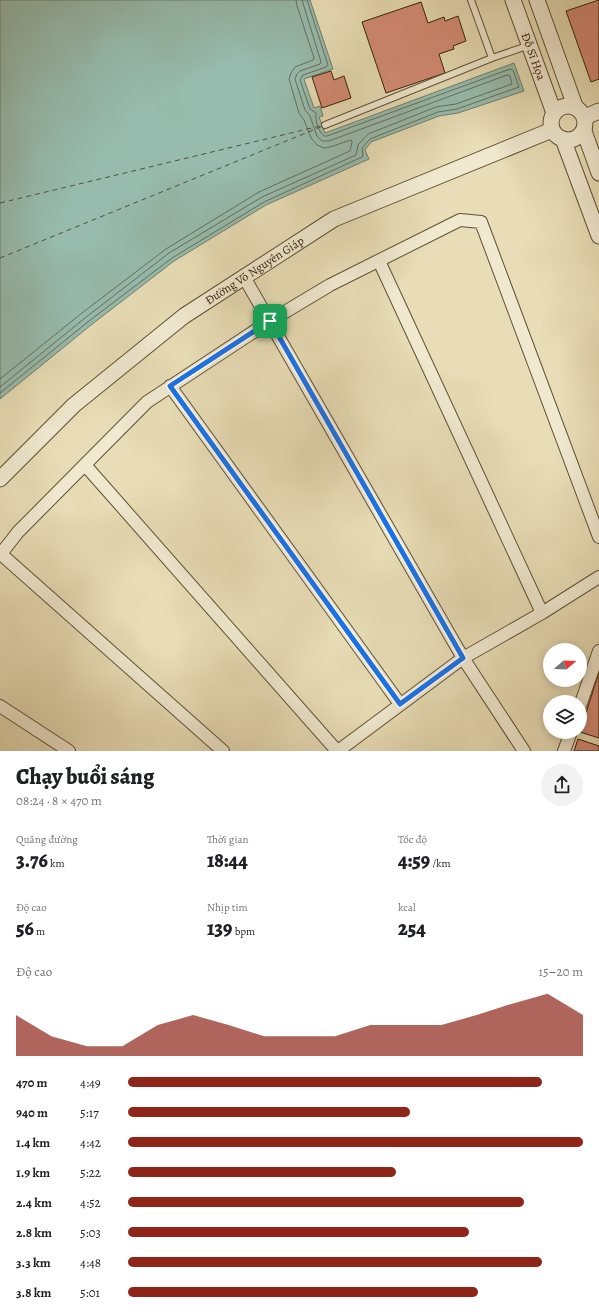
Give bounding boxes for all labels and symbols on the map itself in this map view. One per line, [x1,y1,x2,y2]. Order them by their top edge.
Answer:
street label: Đỗ Sĩ Họa [518,30,550,83]
street label: Đường Võ Nguyên Giáp [202,233,307,308]
pin [253,304,287,338]
north arrow [543,643,587,687]

